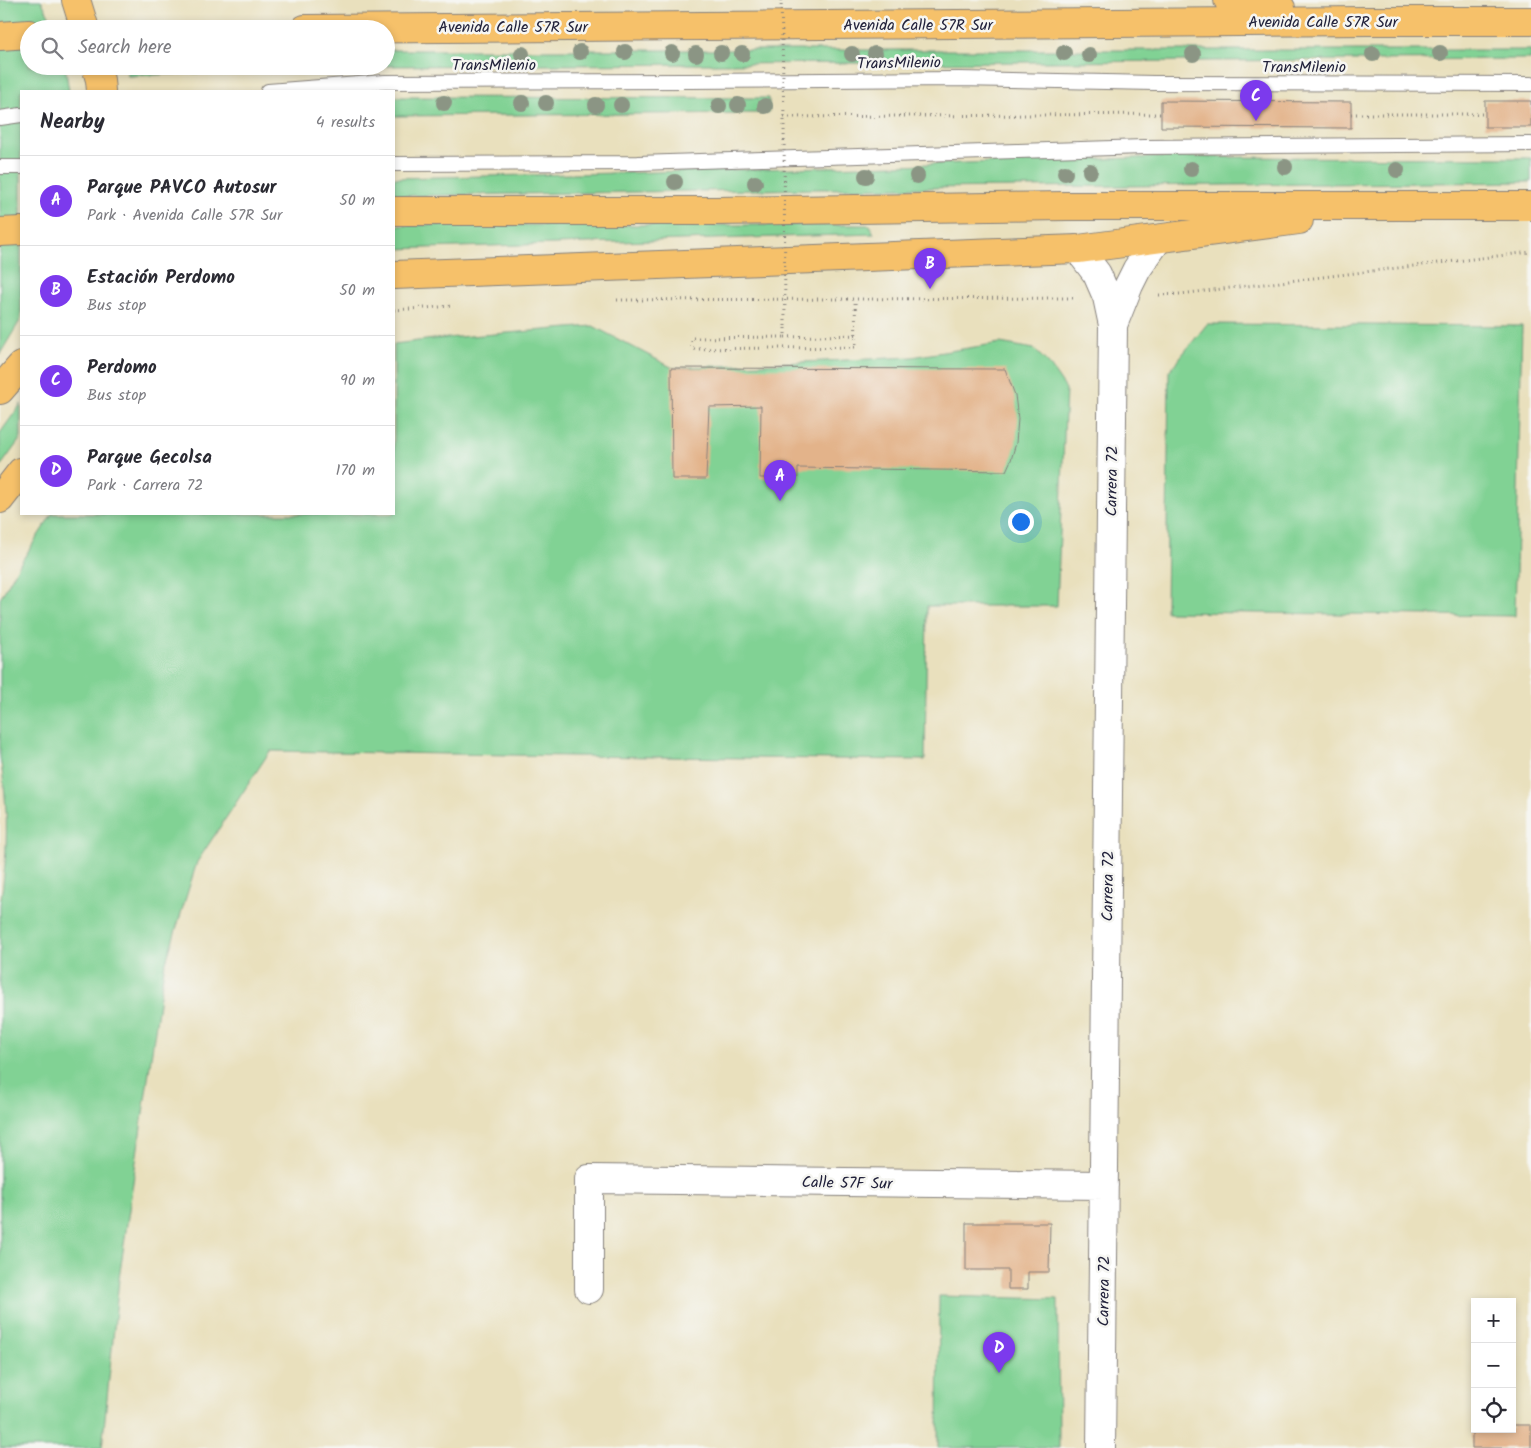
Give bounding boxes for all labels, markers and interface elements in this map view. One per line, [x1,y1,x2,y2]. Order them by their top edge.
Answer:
street label: Avenida Calle 57R Sur [1248,10,1400,35]
street label: Avenida Calle 57R Sur [843,13,995,38]
street label: Avenida Calle 57R Sur [438,15,590,40]
search box [20,20,395,75]
text: Search here [78,33,172,63]
icon: search [38,34,66,62]
street label: TransMilenio [857,50,941,77]
street label: TransMilenio [452,53,536,78]
street label: TransMilenio [1262,55,1346,80]
pin: C [1240,80,1272,121]
text: Nearby [40,106,105,139]
text: 4 results [316,110,375,135]
text: Parque PAVCO Autosur [87,173,276,203]
text: A [51,188,61,213]
text: 50 m [339,188,375,213]
text: Park · Avenida Calle 57R Sur [87,203,282,228]
pin: B [914,248,946,289]
text: Estación Perdomo [87,263,235,293]
text: B [51,278,61,303]
text: 50 m [339,278,375,303]
text: Bus stop [87,293,146,318]
text: Perdomo [87,353,157,383]
text: C [51,368,61,393]
text: 90 m [340,368,375,393]
text: Bus stop [87,383,146,408]
text: Parque Gecolsa [87,443,212,473]
street label: Carrera 72 [1099,445,1126,517]
text: D [51,458,61,483]
text: 170 m [335,458,375,483]
pin: A [764,460,796,501]
text: Park · Carrera 72 [87,473,203,498]
your location [1008,509,1034,535]
street label: Carrera 72 [1095,850,1122,922]
street label: Calle 57F Sur [801,1170,894,1197]
street label: Carrera 72 [1091,1255,1118,1327]
map controls [1471,1298,1516,1433]
button: + [1471,1298,1516,1343]
pin: D [983,1332,1015,1373]
button: − [1471,1343,1516,1388]
button: locate [1471,1388,1516,1433]

